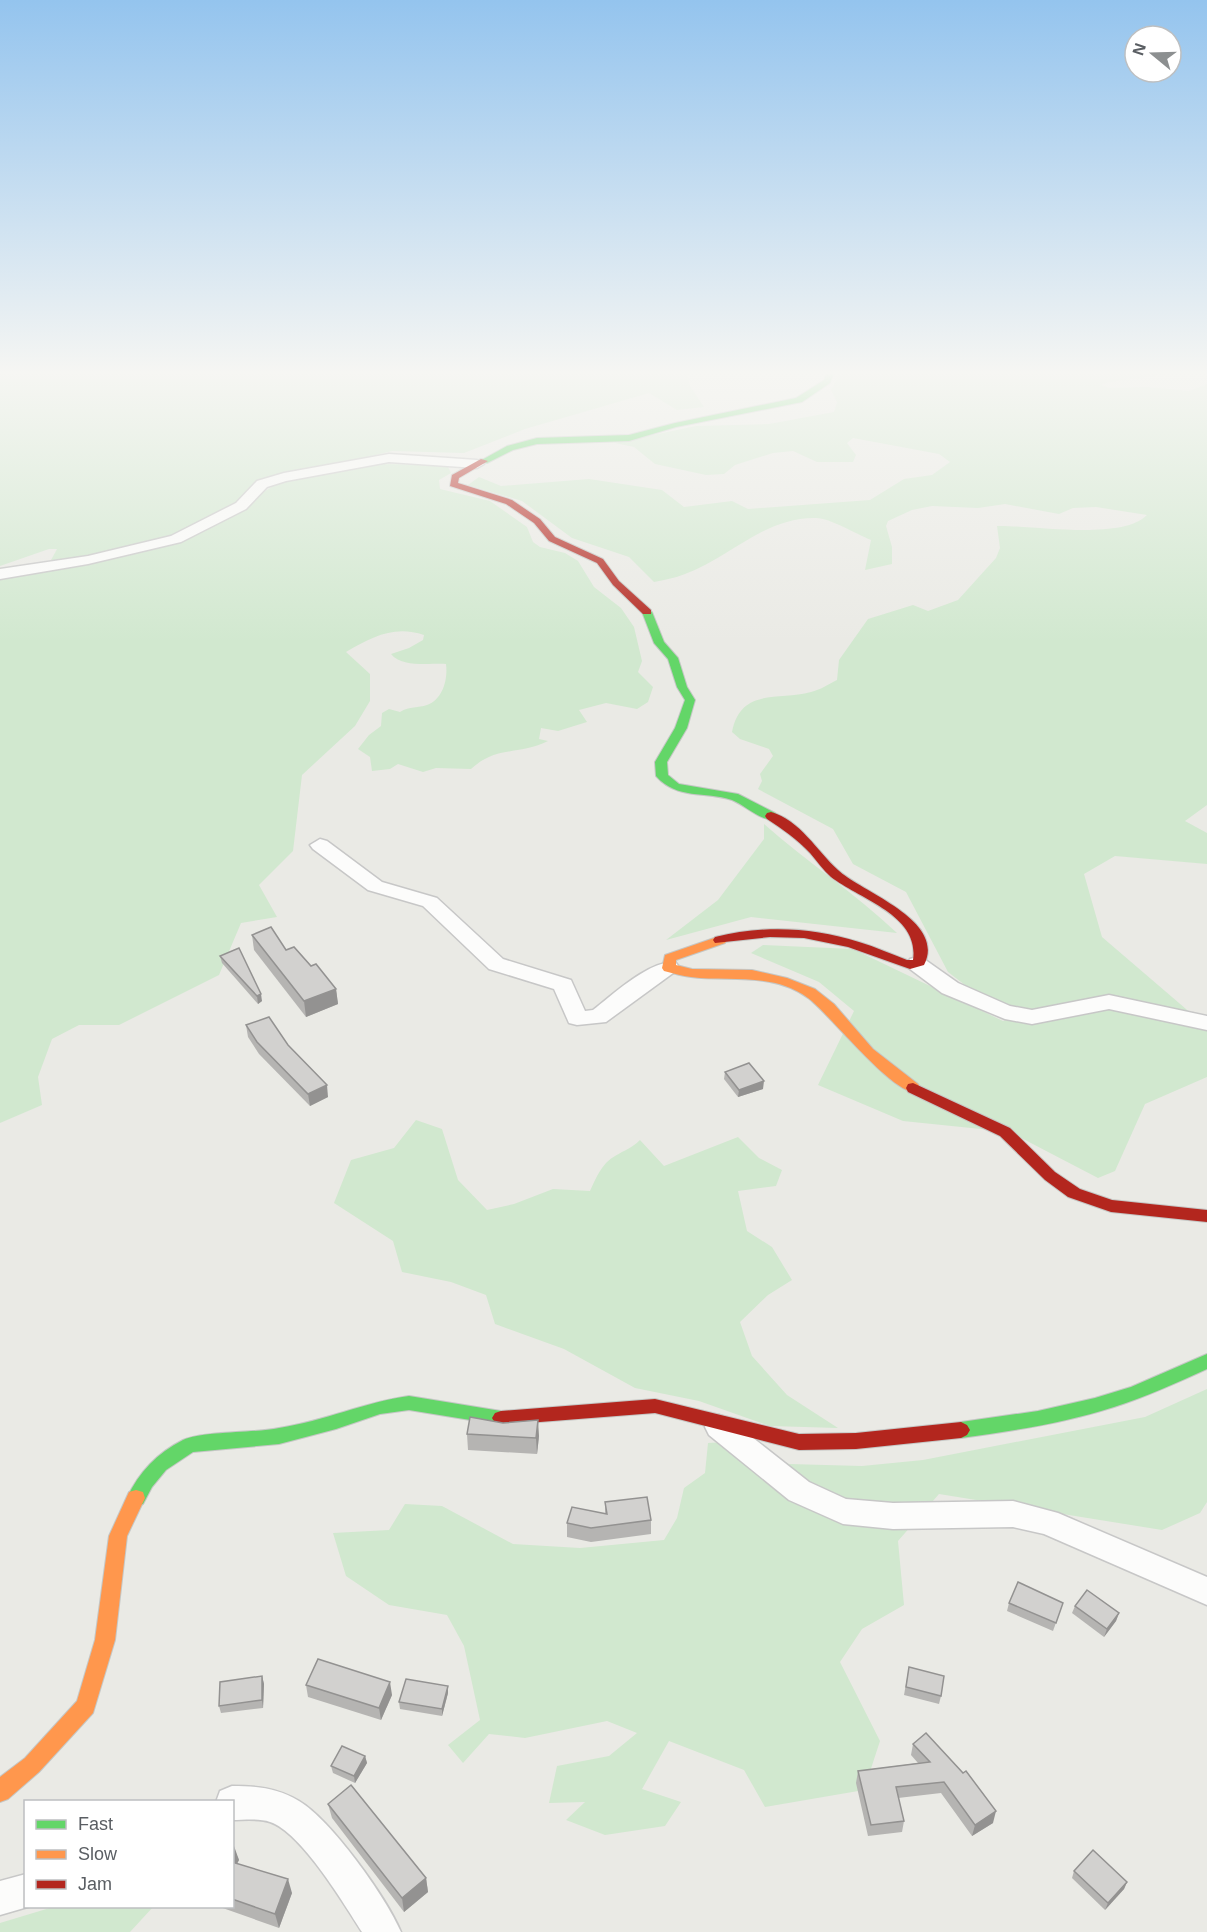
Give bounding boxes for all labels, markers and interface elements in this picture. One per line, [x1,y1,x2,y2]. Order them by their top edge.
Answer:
north arrow [1123,24,1183,84]
text: N [1129,41,1149,58]
legend [24,1800,234,1908]
text: Fast [78,1814,113,1834]
text: Slow [78,1844,118,1864]
text: Jam [78,1874,112,1894]

